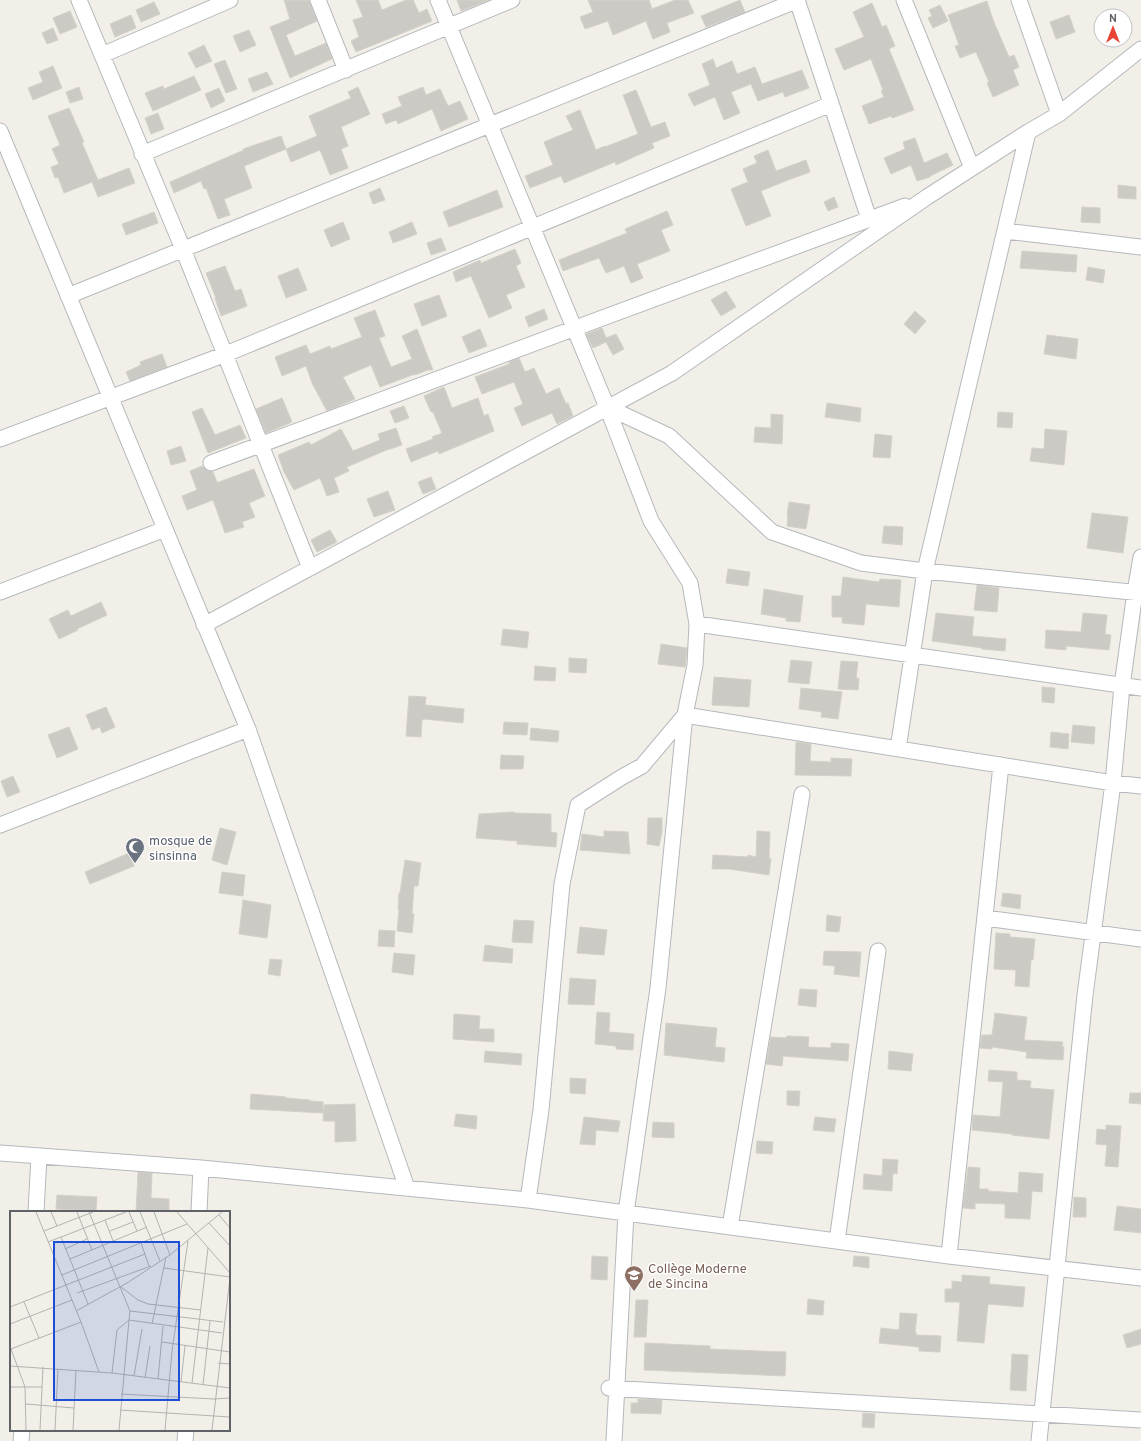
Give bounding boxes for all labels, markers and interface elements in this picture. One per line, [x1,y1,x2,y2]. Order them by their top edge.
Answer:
north arrow [1093,8,1133,48]
text: N [1109,12,1117,26]
place label: mosque de sinsinna [149,834,212,865]
mosque icon: mosque de sinsinna [124,836,146,864]
inset map [10,1211,230,1431]
place label: Collège Moderne de Sincina [648,1262,747,1293]
school or university icon: Collège Moderne de Sincina [623,1264,645,1292]

